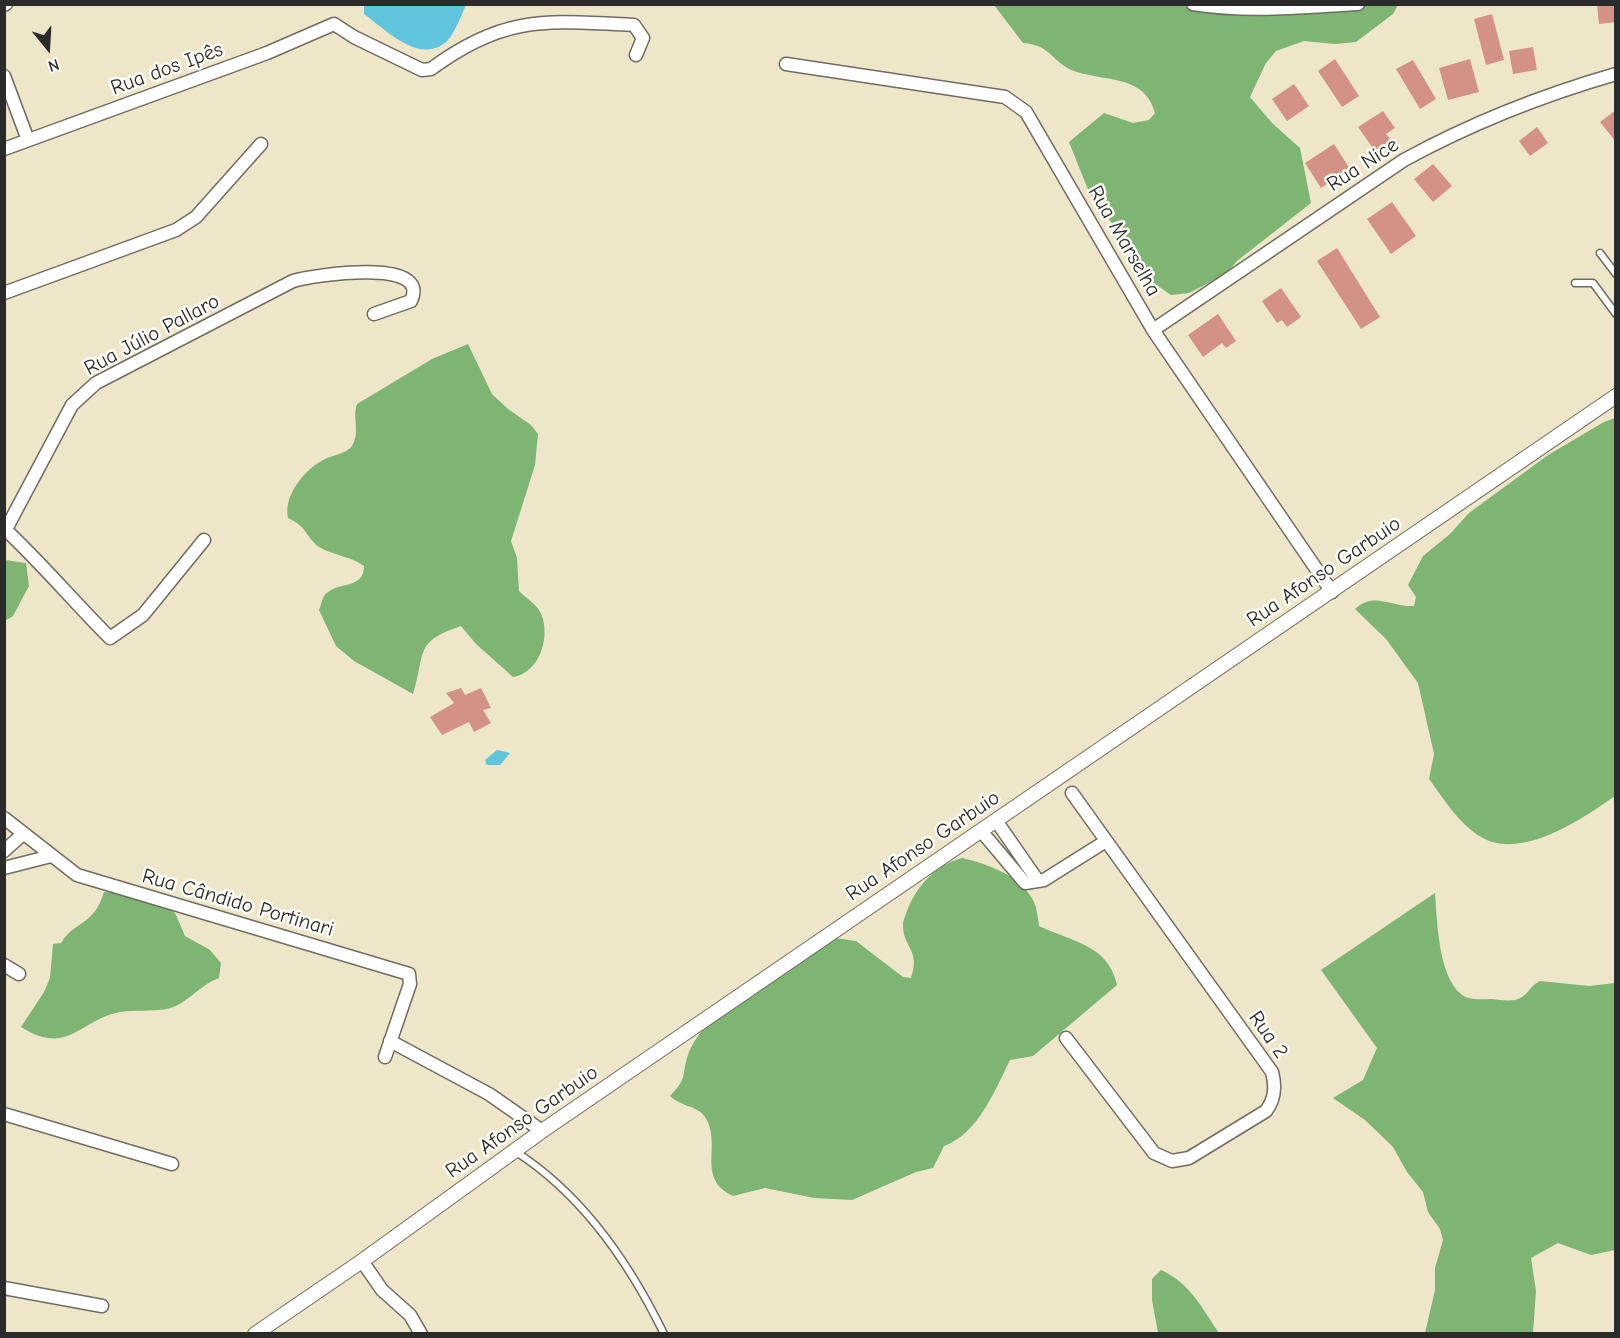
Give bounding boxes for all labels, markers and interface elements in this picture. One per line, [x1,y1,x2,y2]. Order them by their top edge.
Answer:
north arrow [18,18,78,78]
street label: Rua dos Ipês [107,37,227,101]
text: N [46,55,61,75]
street label: Rua Nice [1322,133,1404,197]
street label: Rua Marselha [1082,181,1166,301]
street label: Rua Júlio Pallaro [80,289,224,381]
street label: Rua Afonso Garbuio [1242,511,1406,633]
street label: Rua Afonso Garbuio [841,785,1005,907]
street label: Rua Cândido Portinari [139,864,337,942]
street label: Rua 2 [1243,1006,1293,1064]
street label: Rua Afonso Garbuio [441,1060,603,1184]

